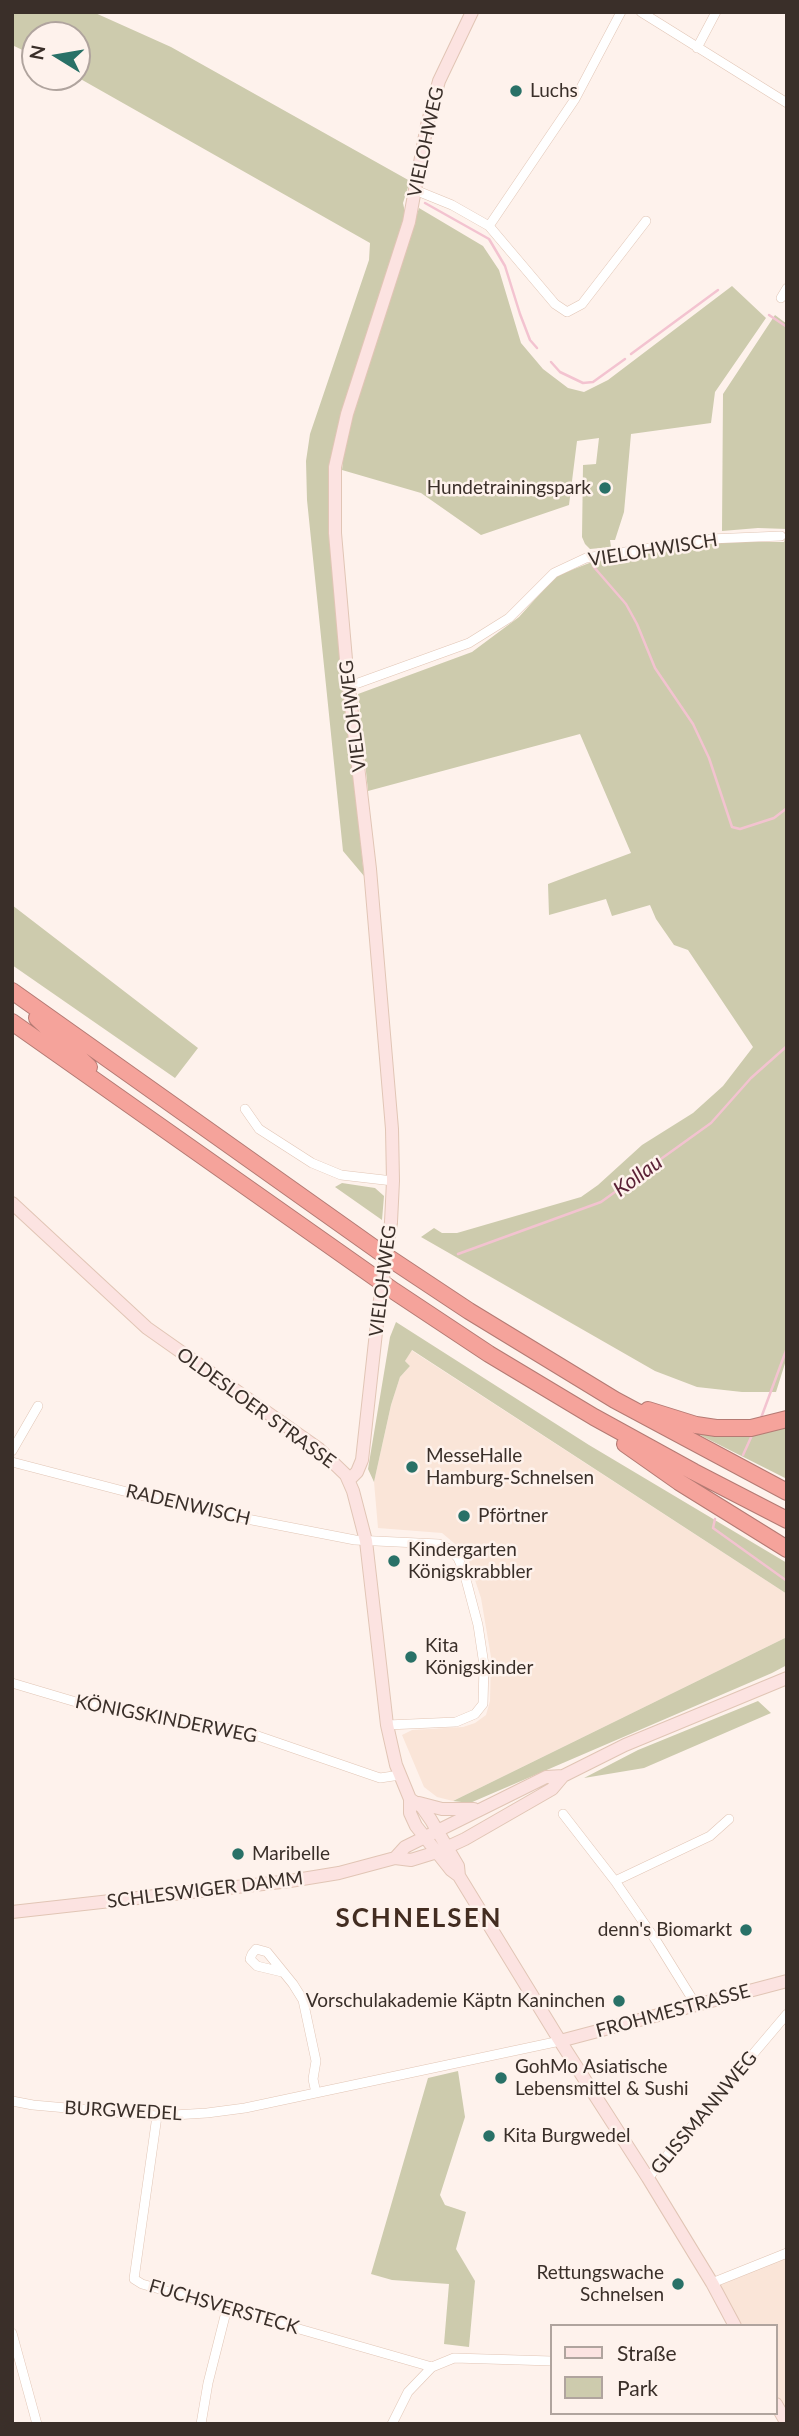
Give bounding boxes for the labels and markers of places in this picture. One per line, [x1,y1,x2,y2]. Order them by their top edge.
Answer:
place label: Luchs [530,80,578,102]
marker: Luchs [508,83,524,99]
place label: Hundetrainingspark [427,477,591,499]
marker: Hundetrainingspark [597,480,613,496]
place label: MesseHalle Hamburg-Schnelsen [426,1445,594,1489]
marker: MesseHalle Hamburg-Schnelsen [404,1459,420,1475]
place label: Pförtner [478,1505,548,1527]
marker: Pförtner [456,1508,472,1524]
place label: Kindergarten Königskrabbler [408,1539,532,1583]
marker: Kindergarten Königskrabbler [386,1553,402,1569]
place label: Kita Königskinder [425,1635,533,1679]
marker: Kita Königskinder [403,1649,419,1665]
place label: Maribelle [252,1843,330,1865]
marker: Maribelle [230,1846,246,1862]
place label: denn's Biomarkt [598,1919,732,1941]
marker: denn's Biomarkt [738,1922,754,1938]
place label: Vorschulakademie Käptn Kaninchen [306,1990,605,2012]
marker: Vorschulakademie Käptn Kaninchen [611,1993,627,2009]
place label: GohMo Asiatische Lebensmittel & Sushi [515,2056,689,2100]
marker: GohMo Asiatische Lebensmittel & Sushi [493,2070,509,2086]
place label: Kita Burgwedel [503,2125,630,2147]
marker: Kita Burgwedel [481,2128,497,2144]
place label: Rettungswache Schnelsen [537,2262,664,2306]
marker: Rettungswache Schnelsen [670,2276,686,2292]

